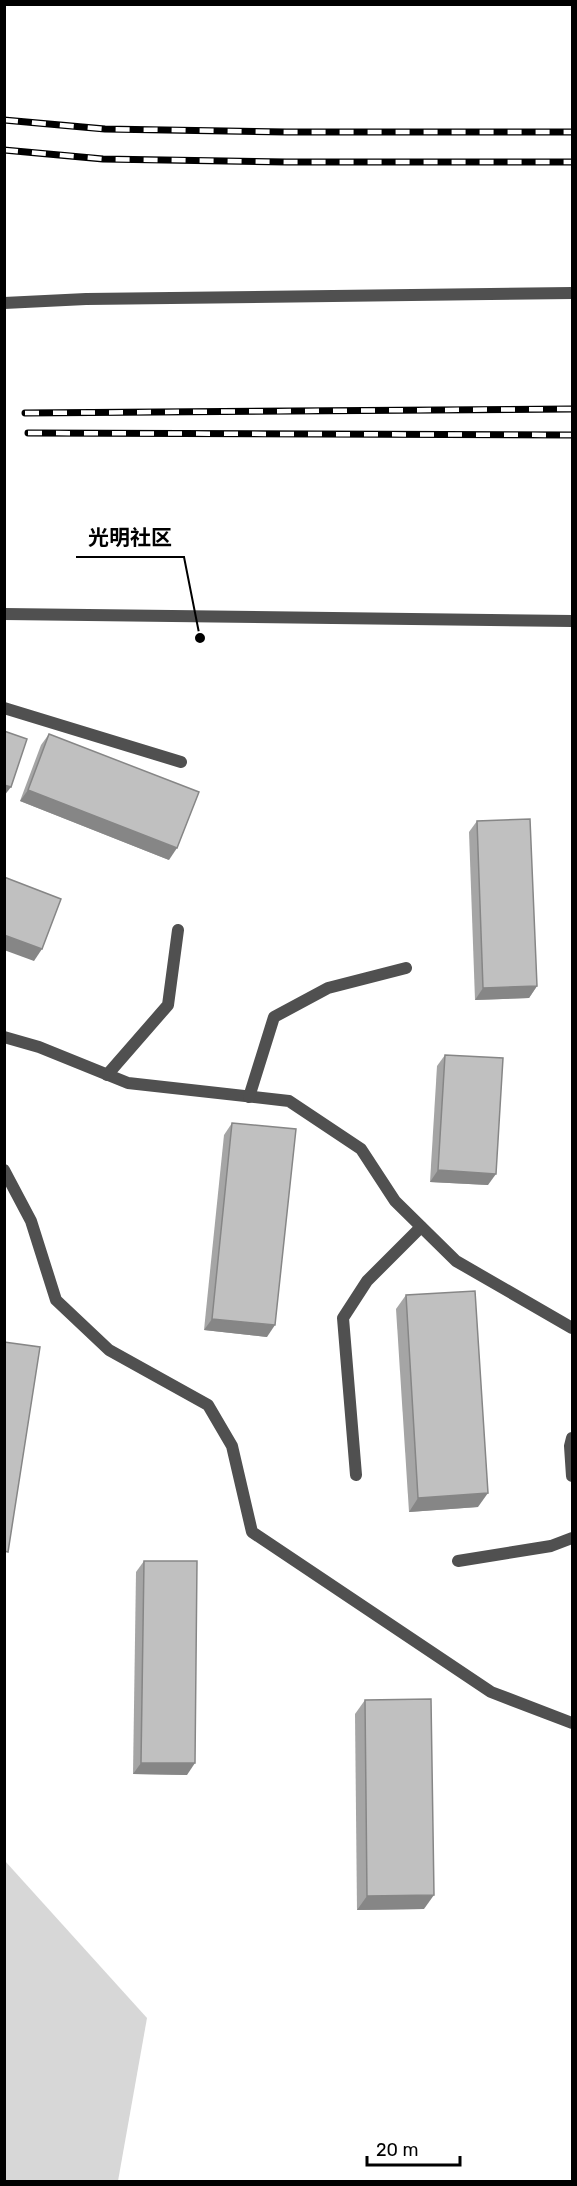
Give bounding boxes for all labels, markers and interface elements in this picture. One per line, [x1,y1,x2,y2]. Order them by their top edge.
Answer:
callout: 光明社区 [76,518,184,557]
text: 光明社区 [88,525,172,550]
scale bar [367,2129,460,2167]
text: 20 m [376,2139,418,2161]

